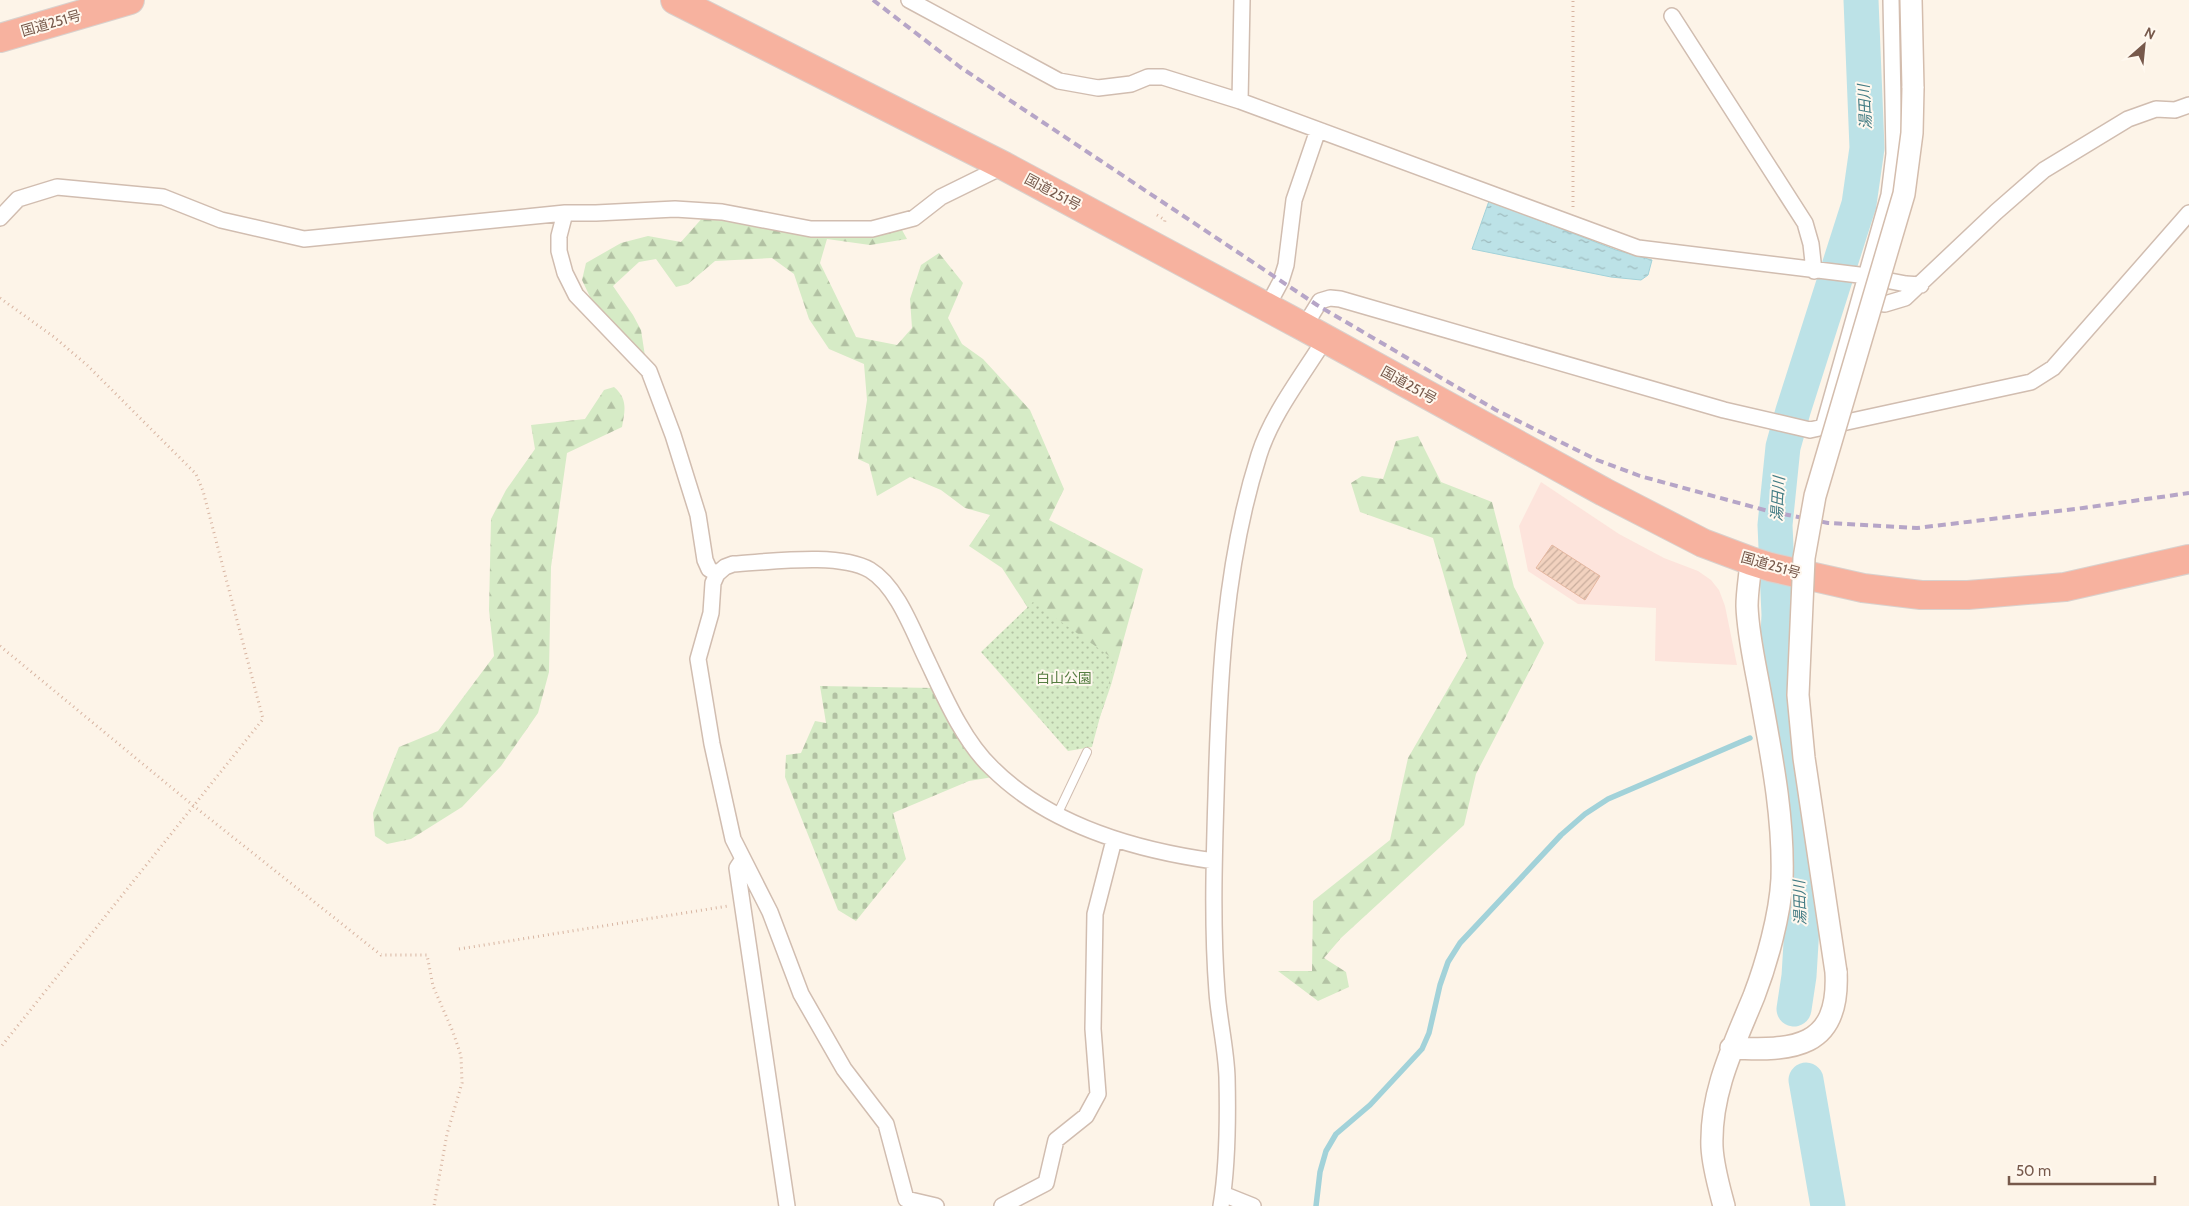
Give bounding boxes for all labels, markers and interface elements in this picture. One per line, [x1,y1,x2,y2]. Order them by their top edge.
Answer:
street label: 国道251号 [19,6,83,40]
north arrow [2119,20,2169,70]
text: N [2141,23,2158,44]
water label: 湯田川 [1855,82,1875,130]
street label: 国道251号 [1022,170,1084,214]
street label: 国道251号 [1378,362,1440,408]
water label: 湯田川 [1768,474,1788,522]
street label: 国道251号 [1739,548,1803,582]
park label: 白山公園 [1036,669,1092,687]
water label: 湯田川 [1790,878,1810,926]
scale bar [2009,1154,2155,1186]
text: 50 m [2016,1162,2051,1180]

